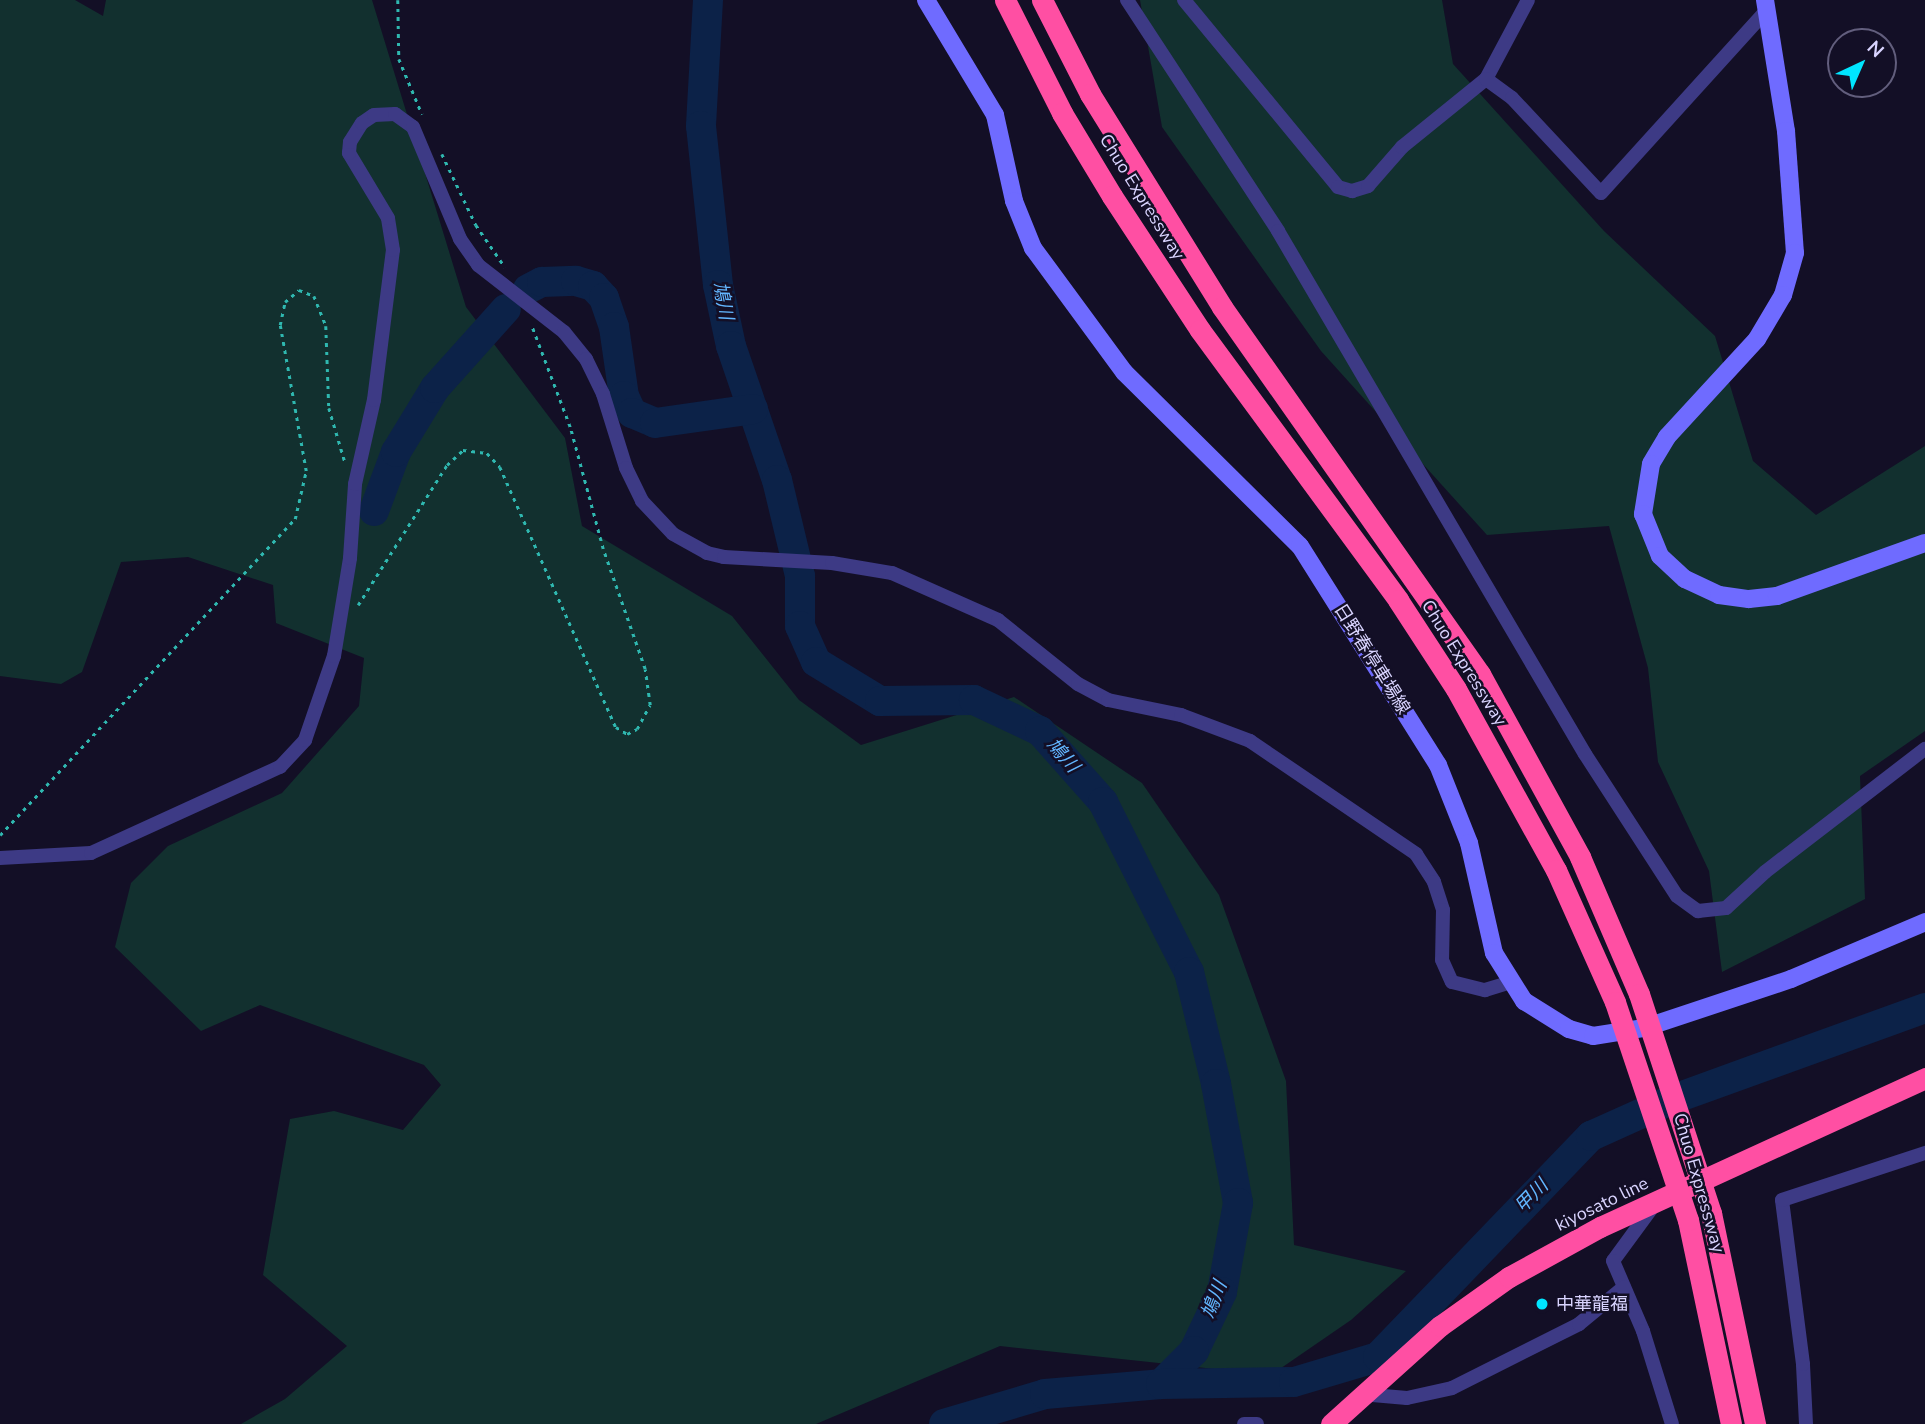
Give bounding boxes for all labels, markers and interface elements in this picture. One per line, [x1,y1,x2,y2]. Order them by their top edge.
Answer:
north arrow [1827,28,1897,98]
text: N [1861,35,1889,64]
street label: Chuo Expressway [1095,130,1189,264]
water label: 鳩川 [707,280,737,322]
street label: Chuo Expressway [1417,596,1511,730]
street label: 日野春停車場線 [1329,600,1415,718]
water label: 鳩川 [1041,734,1083,778]
street label: Chuo Expressway [1669,1111,1729,1255]
street label: kiyosato line [1552,1172,1652,1236]
water label: 甲川 [1511,1175,1553,1219]
water label: 鳩川 [1198,1278,1232,1322]
place label: 中華龍福 [1556,1293,1628,1315]
marker: 中華龍福 [1534,1296,1550,1312]

